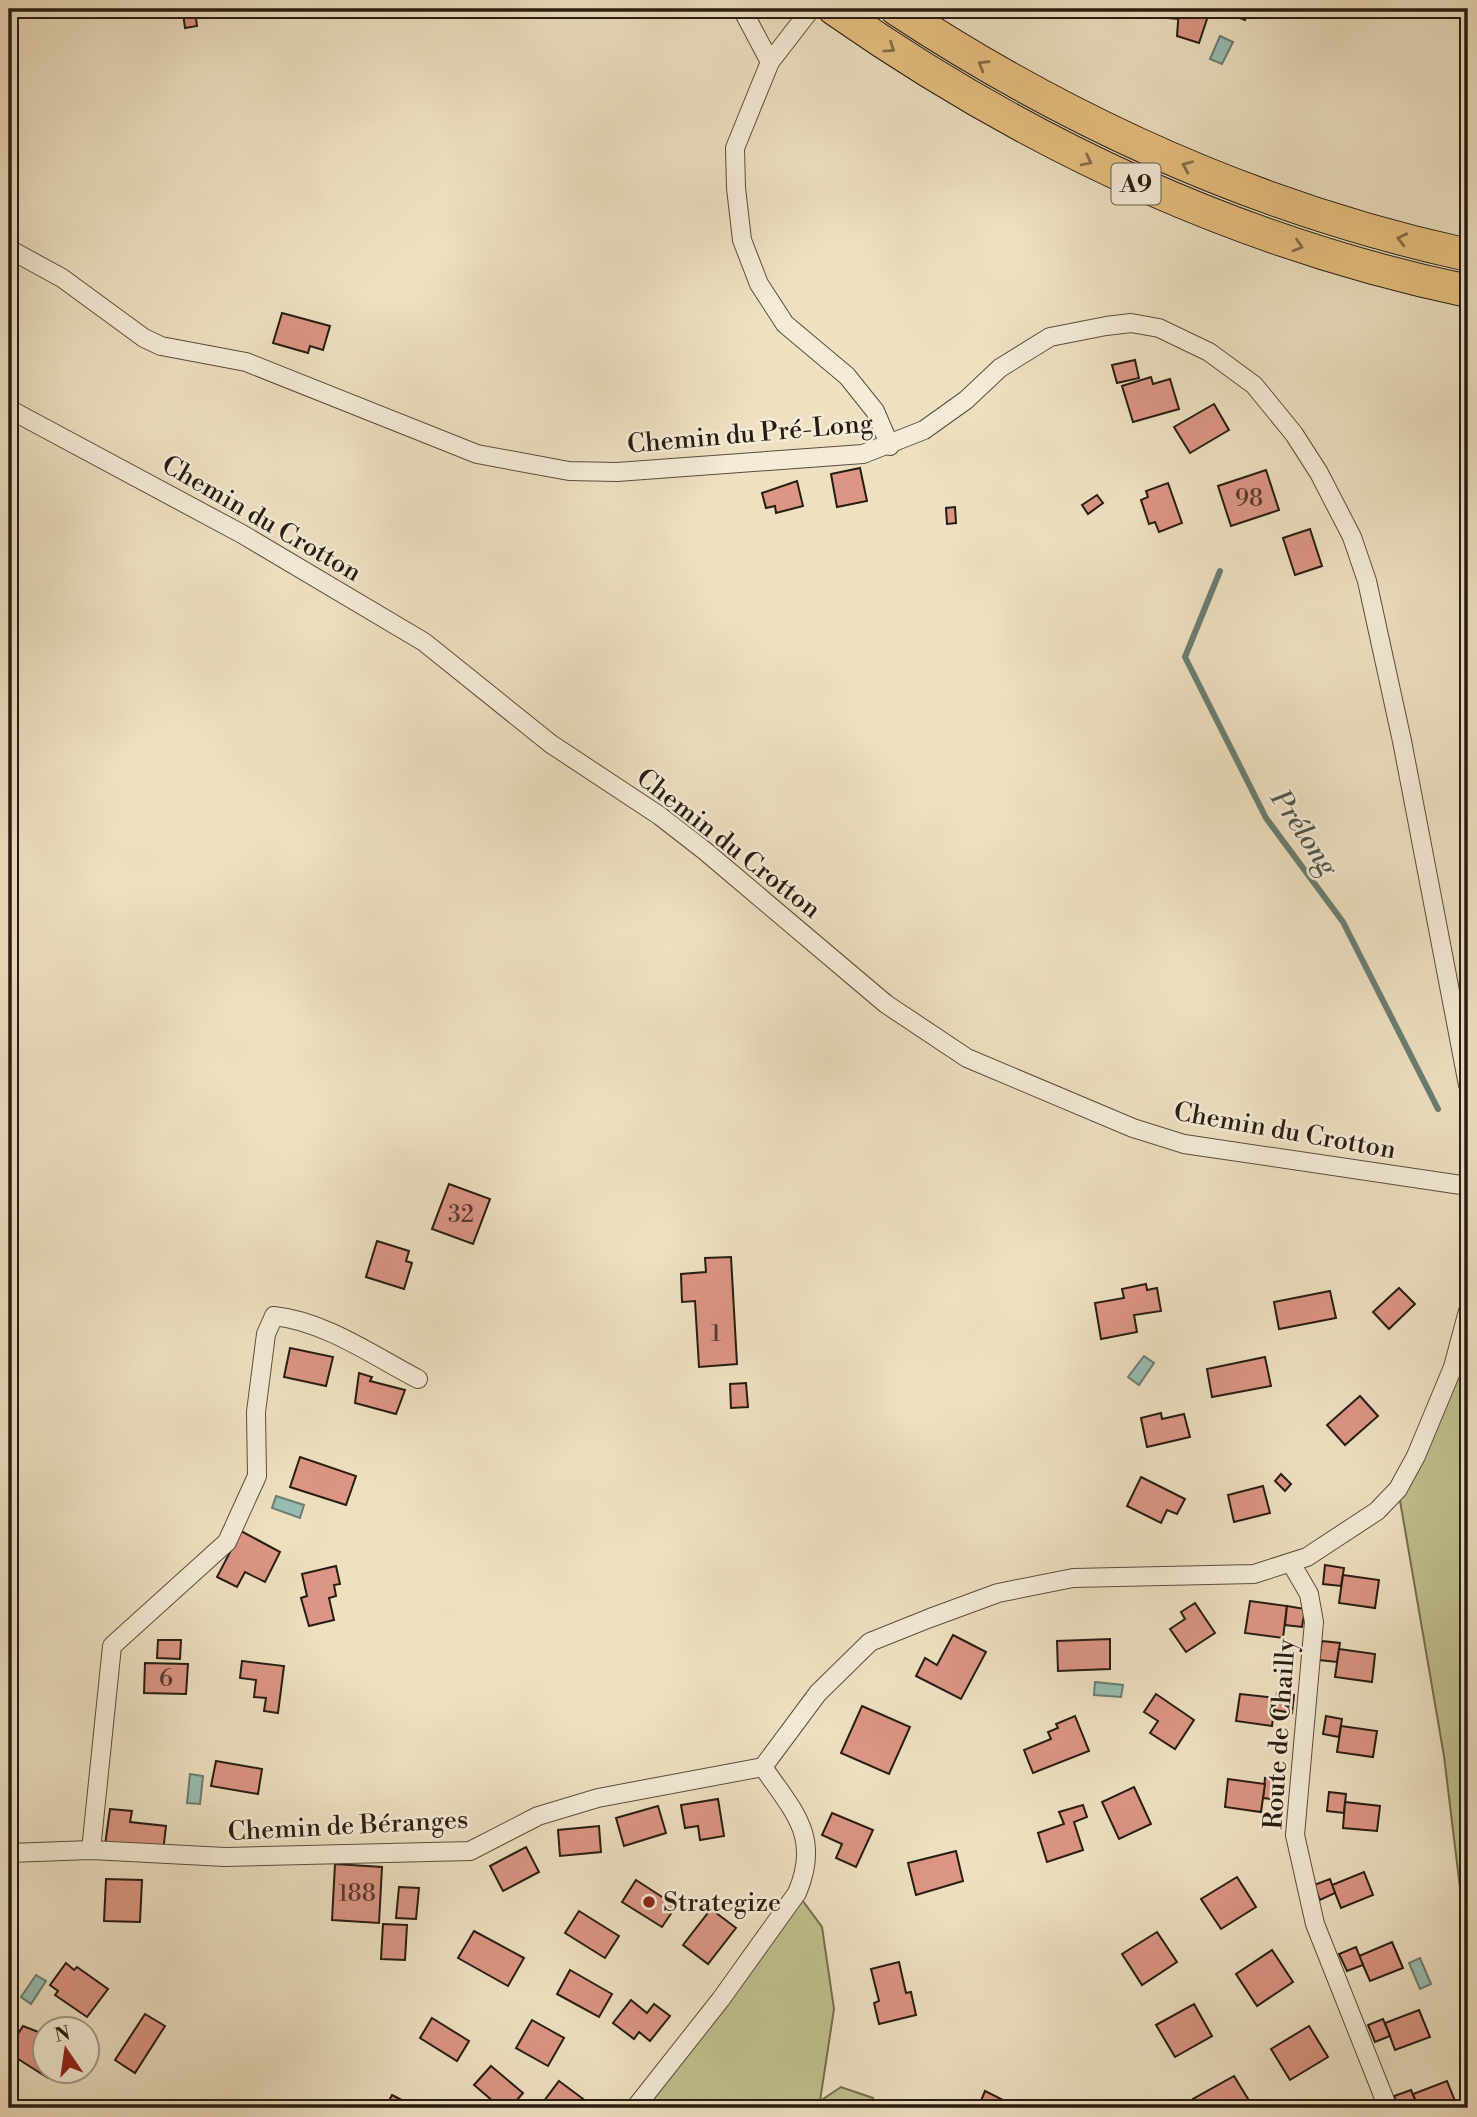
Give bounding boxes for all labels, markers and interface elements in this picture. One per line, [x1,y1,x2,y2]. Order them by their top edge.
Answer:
one-way arrow [883,39,896,52]
one-way arrow [978,60,991,73]
one-way arrow [1080,153,1092,167]
one-way arrow [1181,161,1193,175]
road number: A9 [1112,164,1160,204]
one-way arrow [1396,233,1408,247]
one-way arrow [1291,238,1304,252]
street label: Chemin du Pré-Long [626,407,875,461]
street label: Chemin du Crotton [156,449,367,589]
house number: 98 [1235,485,1263,513]
street label: Chemin du Crotton [630,762,827,926]
water label: Prélong [1262,782,1346,884]
street label: Chemin du Crotton [1171,1096,1398,1166]
house number: 32 [448,1201,474,1229]
house number: 1 [711,1320,721,1348]
street label: Route de Chailly [1257,1637,1303,1831]
house number: 6 [159,1665,173,1693]
street label: Chemin de Béranges [227,1804,469,1848]
house number: 188 [338,1880,376,1908]
place label: Strategize [663,1887,781,1919]
marker: Strategize [641,1894,657,1910]
north arrow [32,2016,102,2086]
text: N [52,2021,72,2048]

